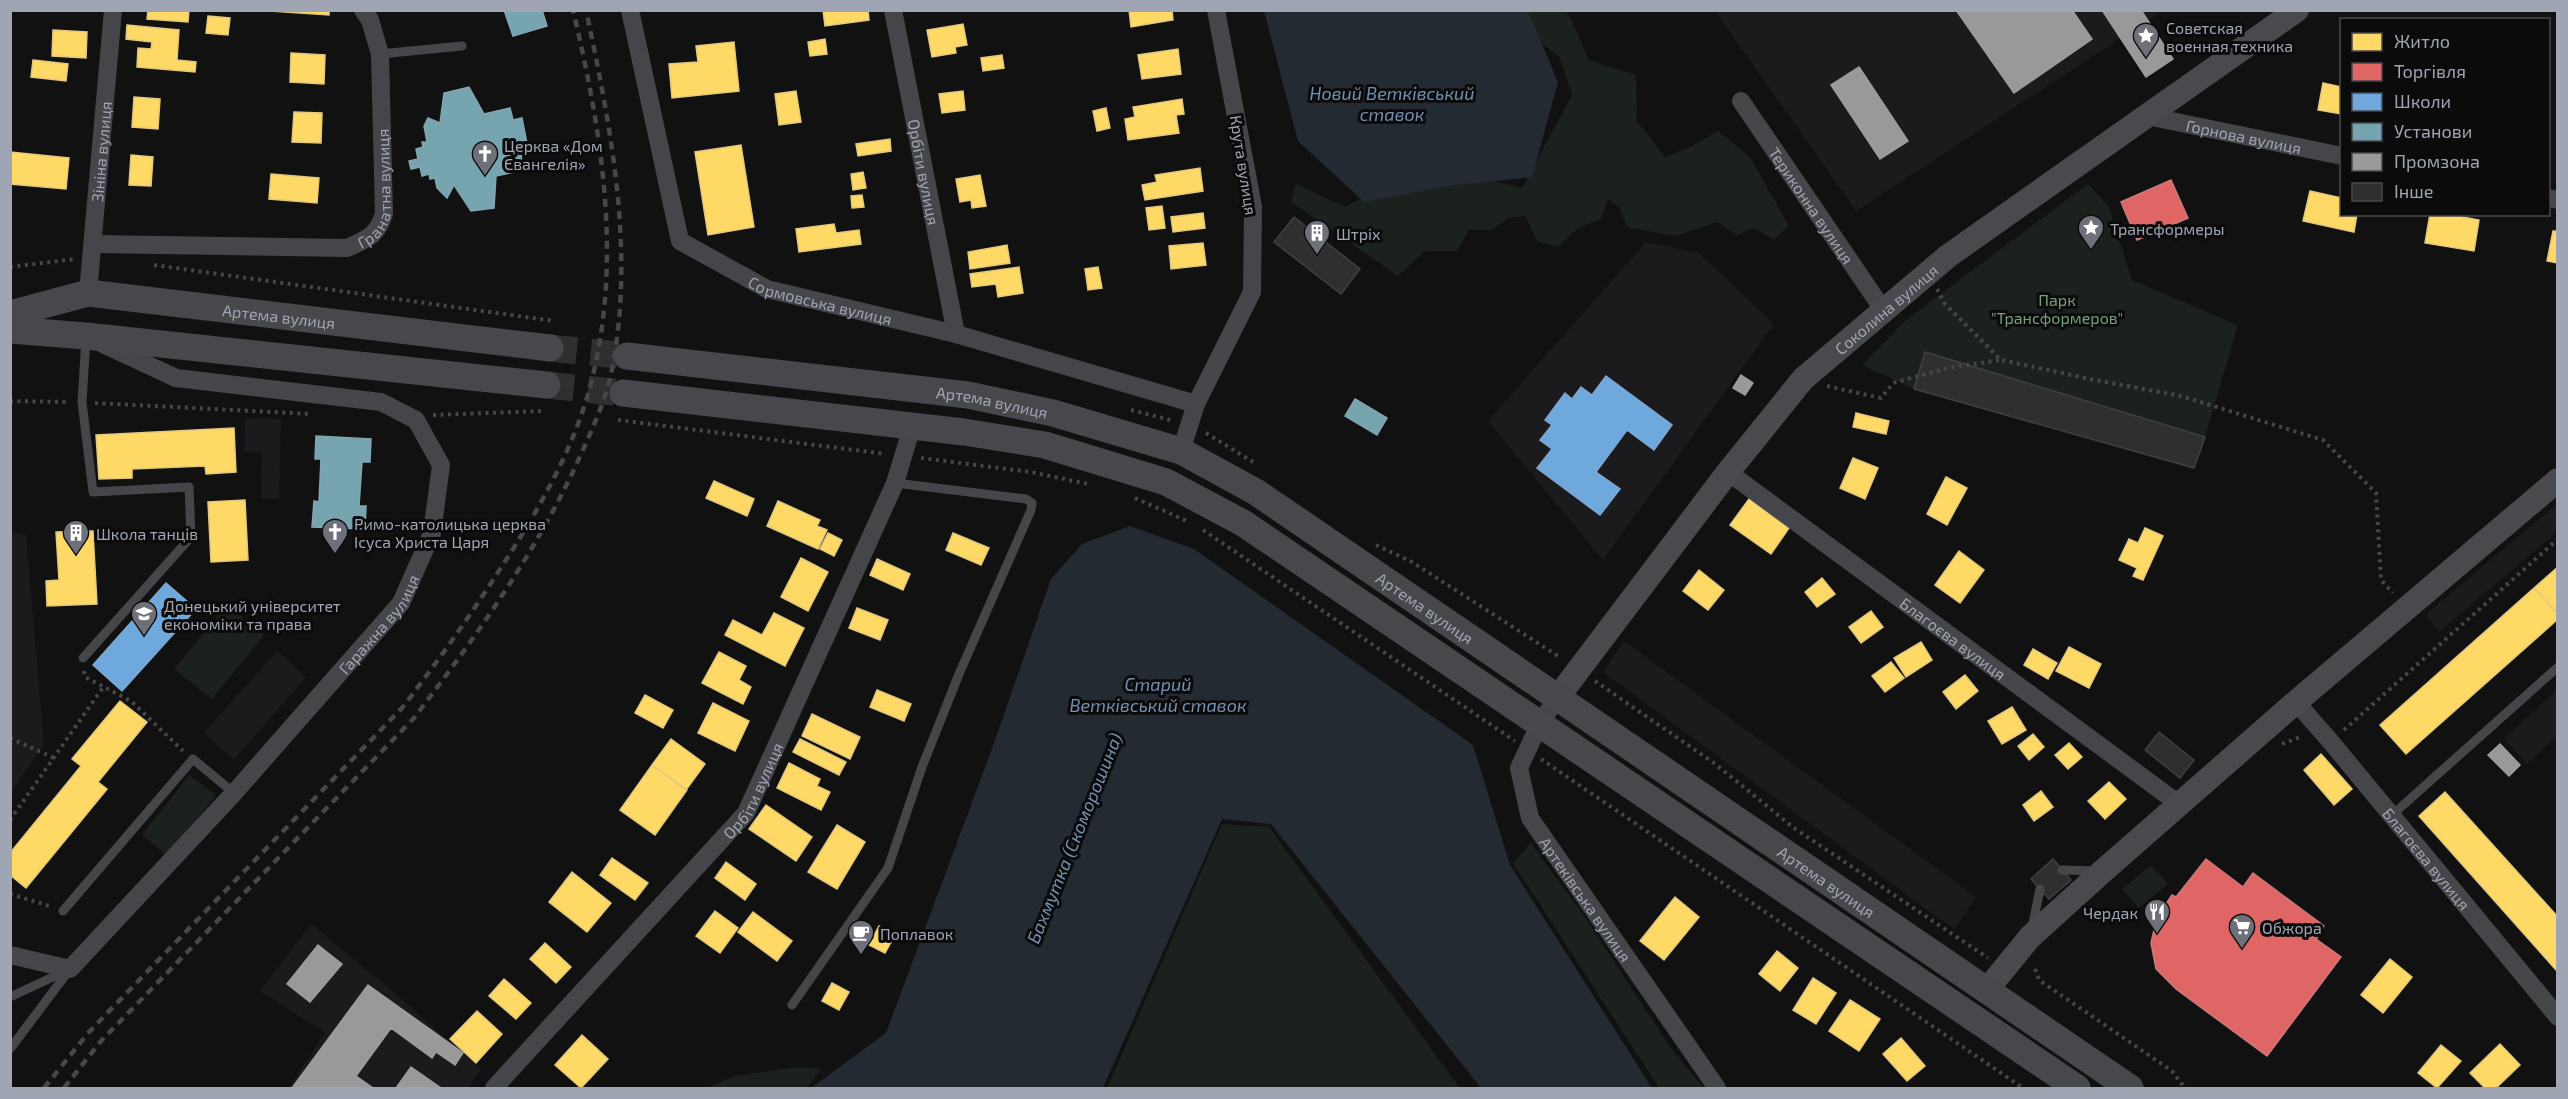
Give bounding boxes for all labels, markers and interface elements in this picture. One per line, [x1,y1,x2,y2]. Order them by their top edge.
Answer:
place label: Советская военная техника [2166,18,2293,55]
legend [2340,18,2550,216]
place icon: Советская военная техника [2131,21,2161,59]
text: Житло [2394,30,2450,52]
text: Торгівля [2394,60,2466,82]
water label: Новий Ветківський ставок [1309,82,1475,125]
text: Школи [2394,90,2451,112]
street label: Зініна вулиця [87,100,114,203]
street label: Крута вулиця [1226,114,1261,216]
street label: Горнова вулиця [2185,115,2303,157]
street label: Орбіти вулиця [905,117,944,227]
text: Установи [2394,120,2472,142]
street label: Гранатна вулиця [354,128,394,252]
place label: Церква «Дом Євангелія» [504,136,603,173]
church icon: Церква «Дом Євангелія» [470,139,500,177]
street label: Териконна вулиця [1766,143,1858,267]
text: Промзона [2394,150,2480,172]
text: Інше [2394,180,2433,202]
place icon: Трансформеры [2076,213,2106,251]
building icon: Штріх [1302,218,1332,256]
place label: Трансформеры [2110,219,2225,238]
place label: Штріх [1336,224,1381,243]
street label: Соколина вулиця [1830,260,1941,358]
street label: Сормовська вулиця [745,271,894,328]
park label: Парк "Трансформеров" [1991,290,2123,327]
street label: Артема вулиця [221,300,336,332]
street label: Артема вулиця [935,382,1050,421]
place label: Римо-католицька церква Ісуса Христа Царя [354,514,546,552]
church icon: Римо-католицька церква Ісуса Христа Царя [320,517,350,555]
building icon: Школа танців [61,518,91,556]
place label: Школа танців [96,524,198,543]
street label: Артема вулиця [1373,568,1477,647]
street label: Гаражна вулиця [334,571,422,677]
street label: Благоєва вулиця [1897,593,2010,683]
place label: Донецький університет економіки та права [164,596,341,633]
school or university icon: Донецький університет економіки та права [129,599,159,637]
water label: Старий Ветківський ставок [1070,673,1247,716]
water label: Бахмутка (Скоморошина) [1022,729,1127,946]
street label: Орбіти вулиця [718,739,786,842]
street label: Благоєва вулиця [2379,803,2475,913]
street label: Артеківська вулиця [1536,833,1636,965]
street label: Артема вулиця [1775,841,1879,921]
restaurant icon: Чердак [2142,897,2172,935]
place label: Чердак [2083,903,2138,922]
supermarket icon: Обжора [2227,912,2257,950]
cafe icon: Поплавок [846,918,876,956]
place label: Обжора [2262,918,2322,937]
place label: Поплавок [880,924,954,943]

